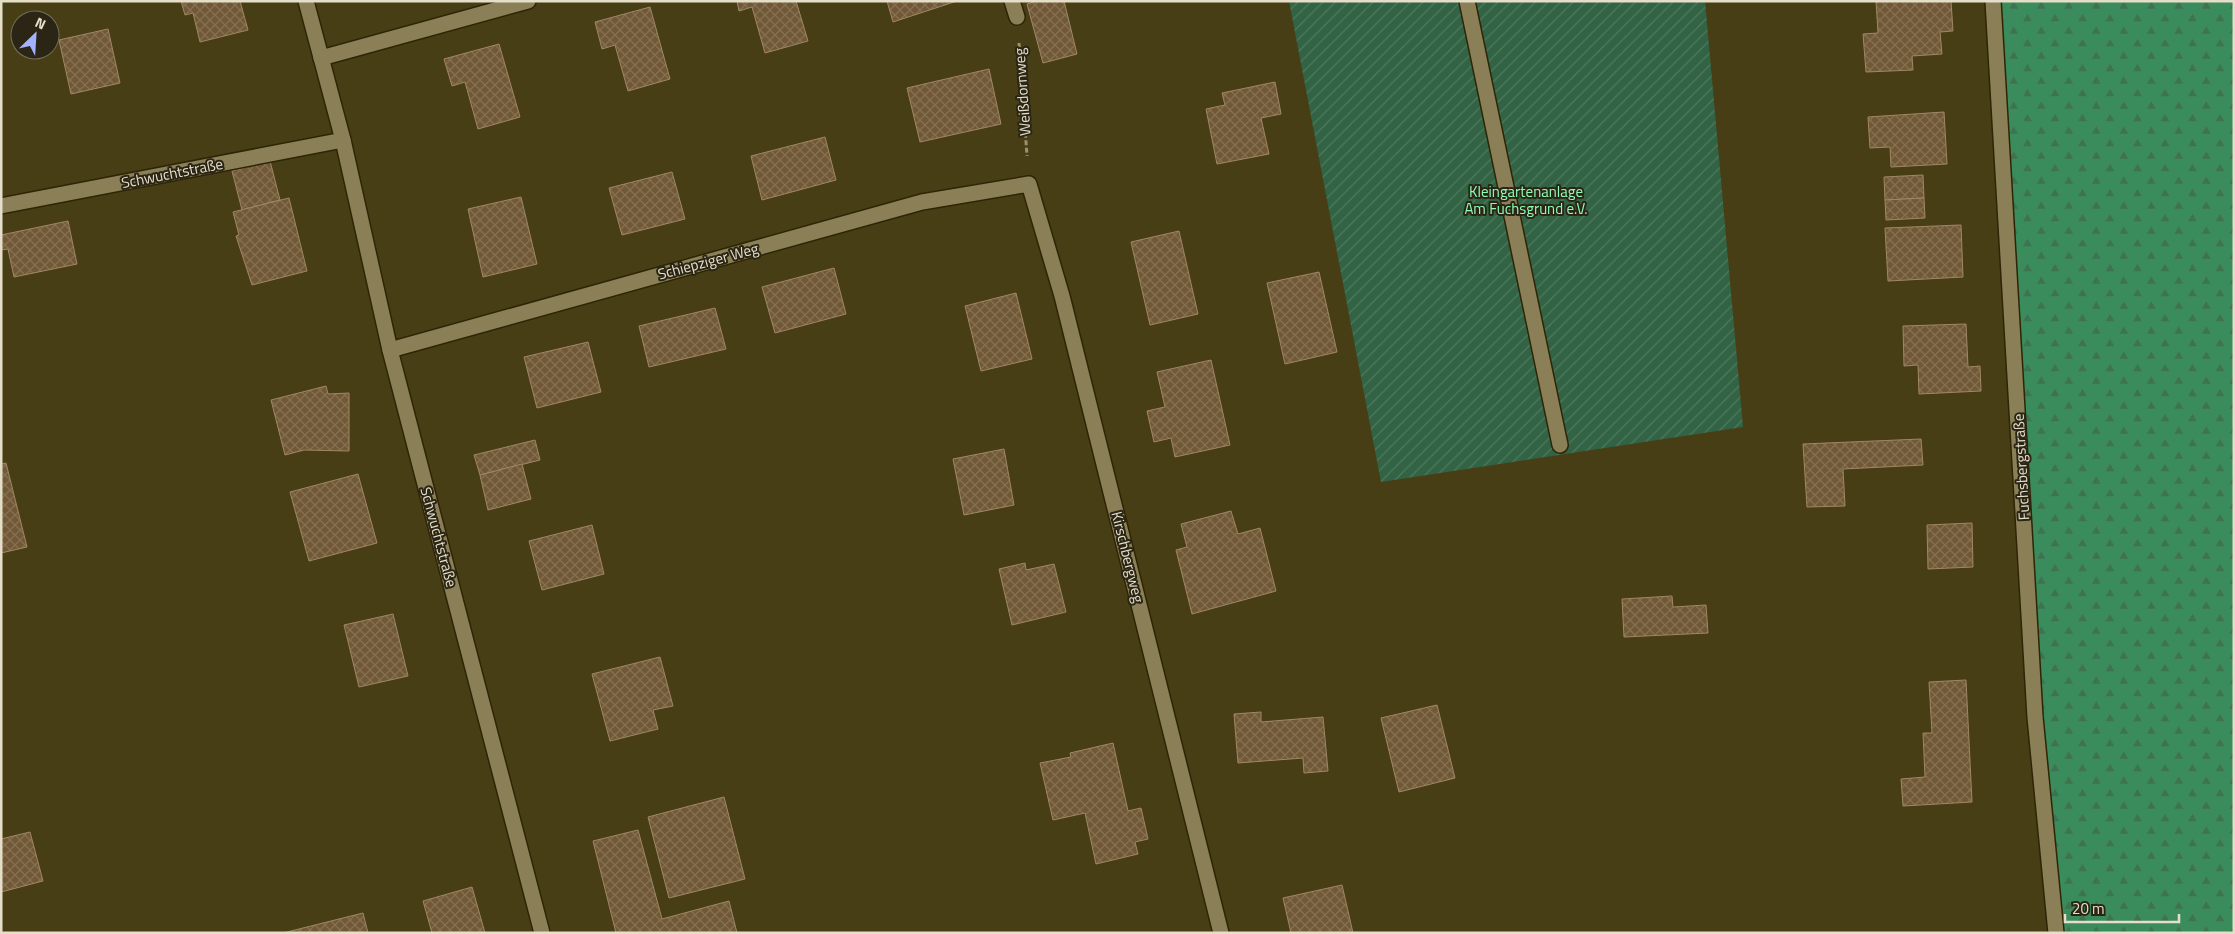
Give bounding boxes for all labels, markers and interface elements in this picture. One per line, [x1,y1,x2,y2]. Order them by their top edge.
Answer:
north arrow [10,10,60,60]
text: N [32,11,50,34]
street label: Weißdornweg [1007,47,1037,137]
street label: Schwuchtstraße [119,152,225,194]
park label: Kleingartenanlage Am Fuchsgrund e.V. [1464,180,1588,220]
street label: Schiepziger Weg [655,236,761,286]
street label: Fuchsbergstraße [2007,413,2035,521]
street label: Schwuchtstraße [415,484,463,590]
street label: Kirschbergweg [1106,509,1151,605]
scale bar [2065,892,2179,924]
text: 20 m [2072,897,2105,920]

